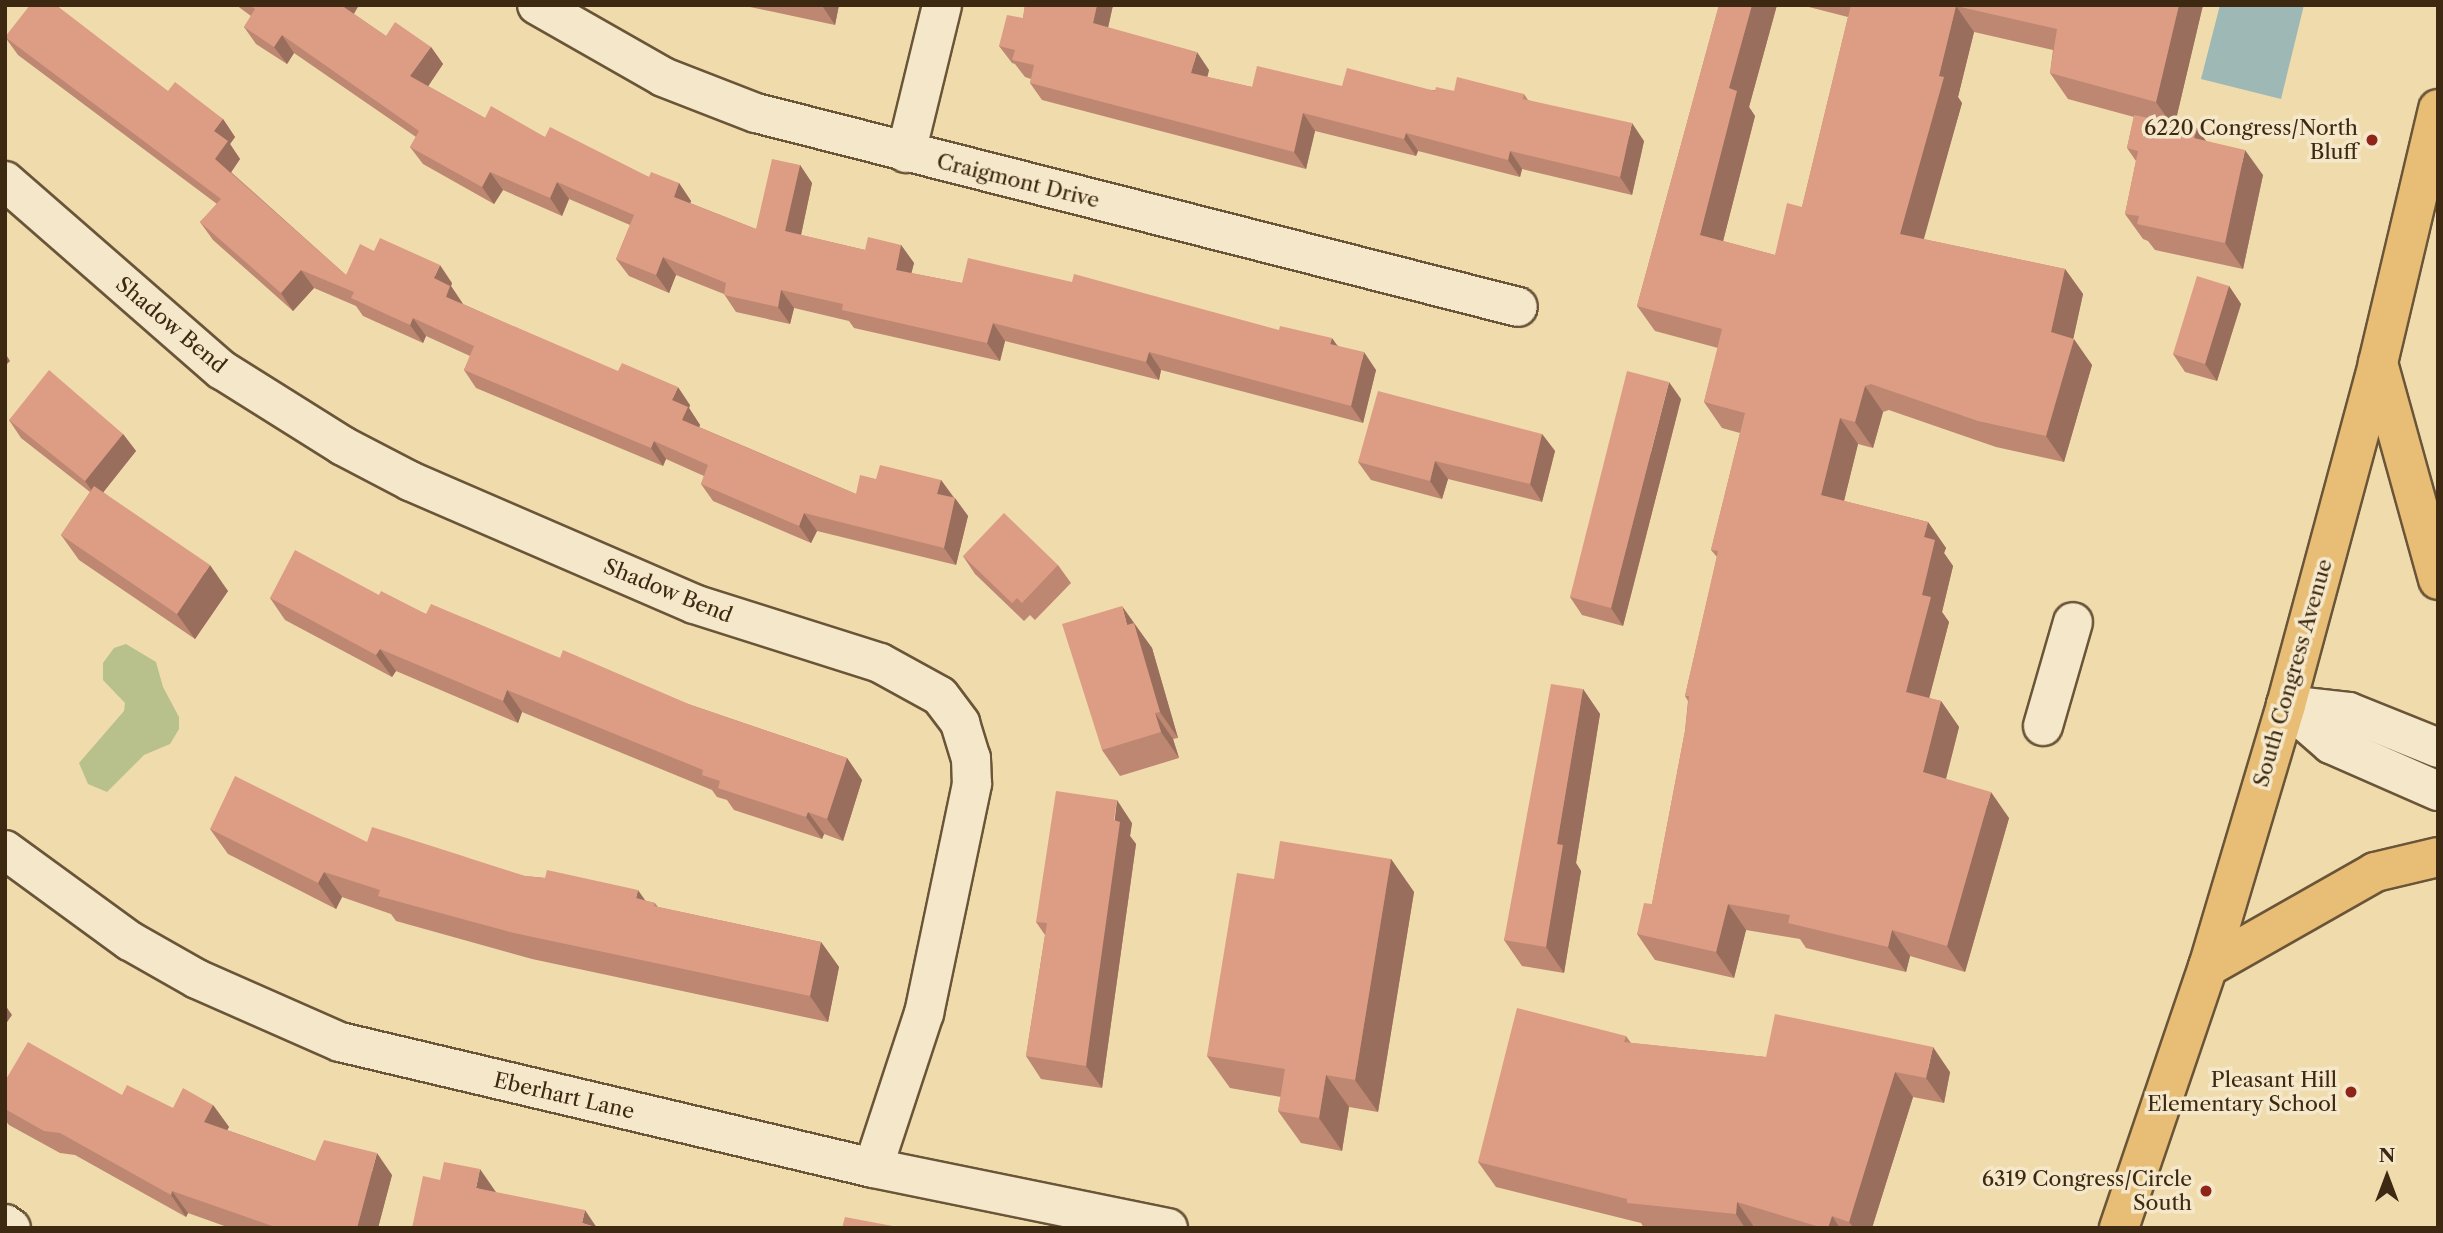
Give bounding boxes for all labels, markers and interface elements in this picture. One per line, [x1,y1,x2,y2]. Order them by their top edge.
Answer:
place label: 6220 Congress/North Bluff [2144,115,2358,165]
marker: 6220 Congress/North Bluff [2364,132,2380,148]
street label: Craigmont Drive [934,149,1102,213]
street label: Shadow Bend [110,271,232,379]
street label: Shadow Bend [600,554,736,628]
street label: South Congress Avenue [2248,556,2338,790]
place label: Pleasant Hill Elementary School [2147,1067,2337,1117]
street label: Eberhart Lane [491,1068,637,1124]
marker: Pleasant Hill Elementary School [2343,1084,2359,1100]
north arrow [2352,1142,2422,1212]
text: N [2379,1144,2395,1167]
place label: 6319 Congress/Circle South [1982,1166,2192,1216]
marker: 6319 Congress/Circle South [2198,1183,2214,1199]

